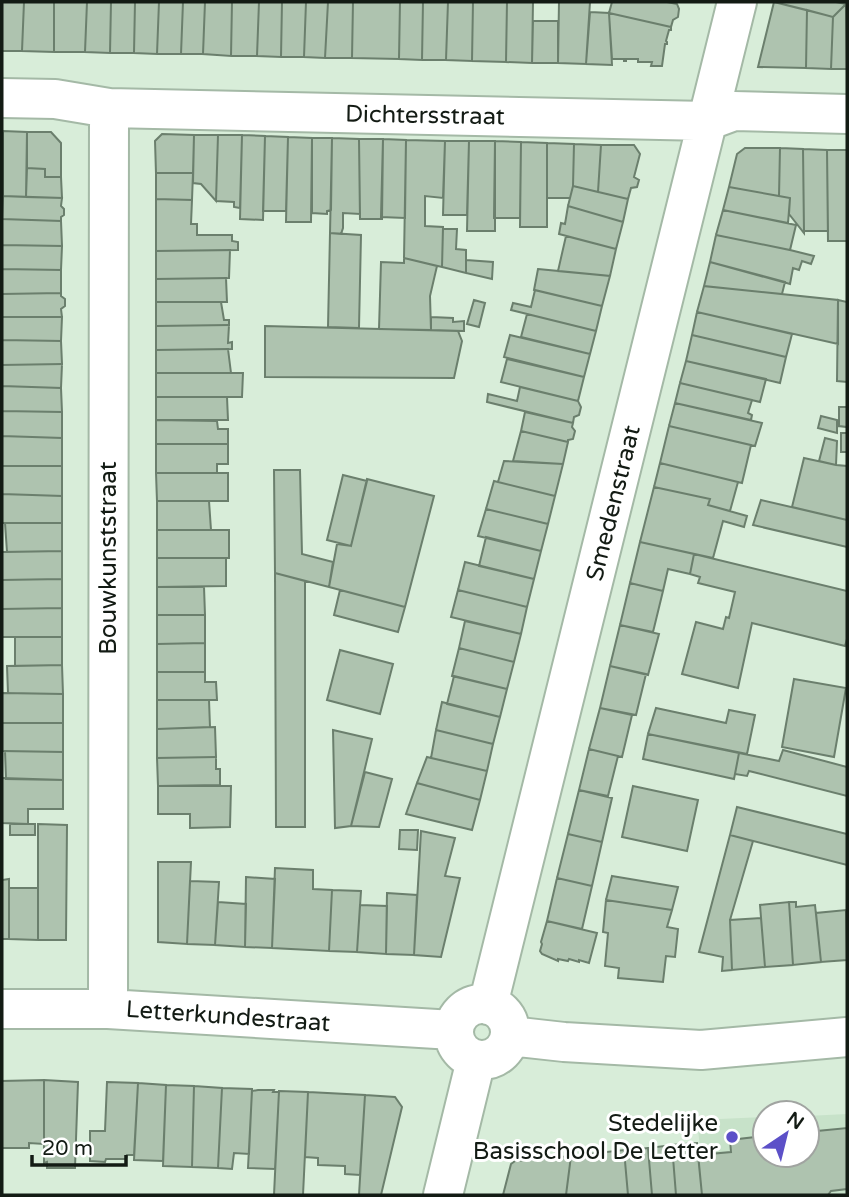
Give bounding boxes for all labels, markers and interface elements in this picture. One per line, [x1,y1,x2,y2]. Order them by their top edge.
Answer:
street label: Dichtersstraat [345,100,505,131]
street label: Smedenstraat [580,422,647,584]
street label: Bouwkunststraat [94,461,123,655]
street label: Letterkundestraat [125,995,331,1038]
north arrow [751,1099,821,1169]
text: N [783,1108,808,1134]
place label: Stedelijke Basisschool De Letter [473,1109,719,1166]
scale bar [32,1124,126,1168]
marker: Stedelijke Basisschool De Letter [724,1129,740,1145]
text: 20 m [42,1136,93,1161]

